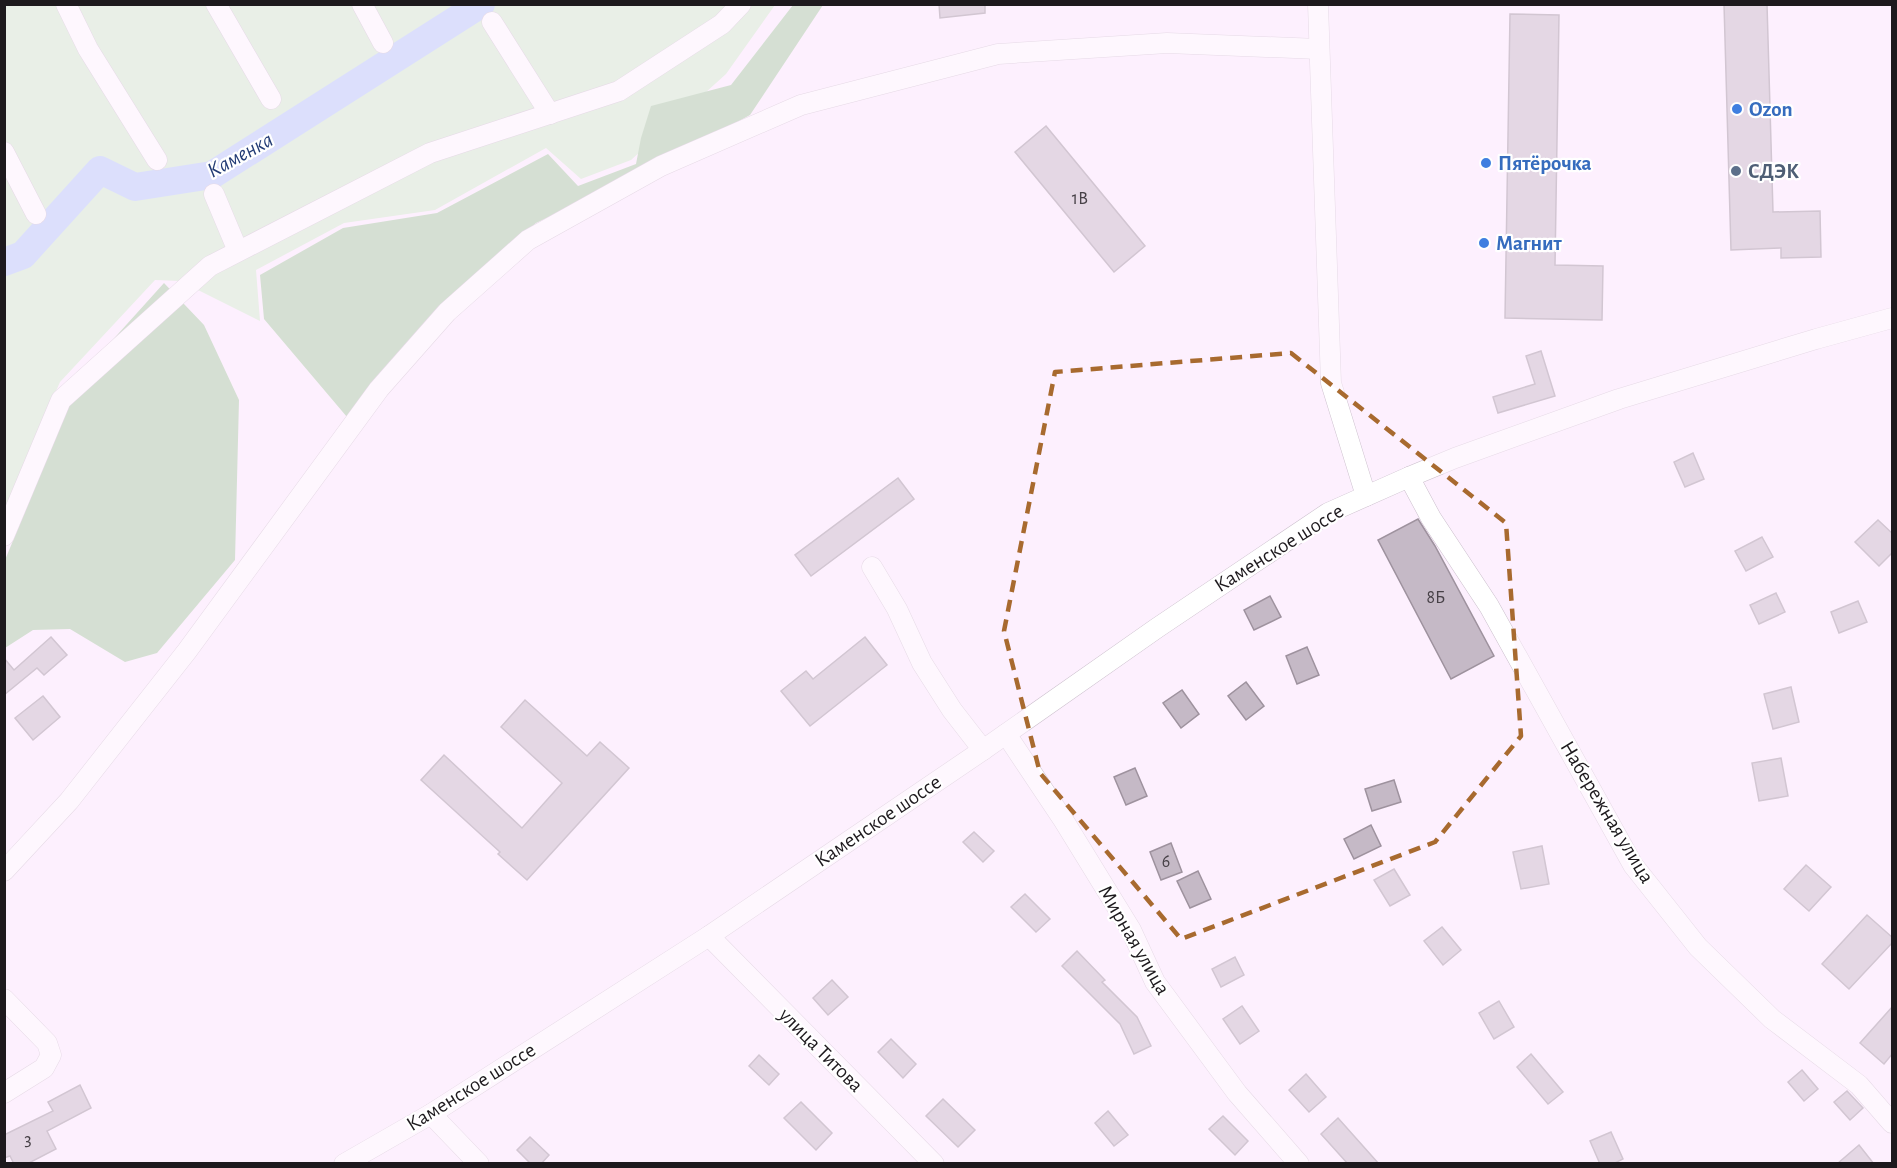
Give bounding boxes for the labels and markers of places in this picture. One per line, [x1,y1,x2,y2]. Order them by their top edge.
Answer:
place label: Ozon [1749,99,1793,120]
marker: Ozon [1730,102,1744,116]
place label: Пятёрочка [1498,153,1592,174]
marker: Пятёрочка [1479,156,1493,170]
place label: СДЭК [1748,161,1799,182]
marker: СДЭК [1729,164,1743,178]
place label: Магнит [1496,233,1562,254]
marker: Магнит [1477,236,1491,250]

